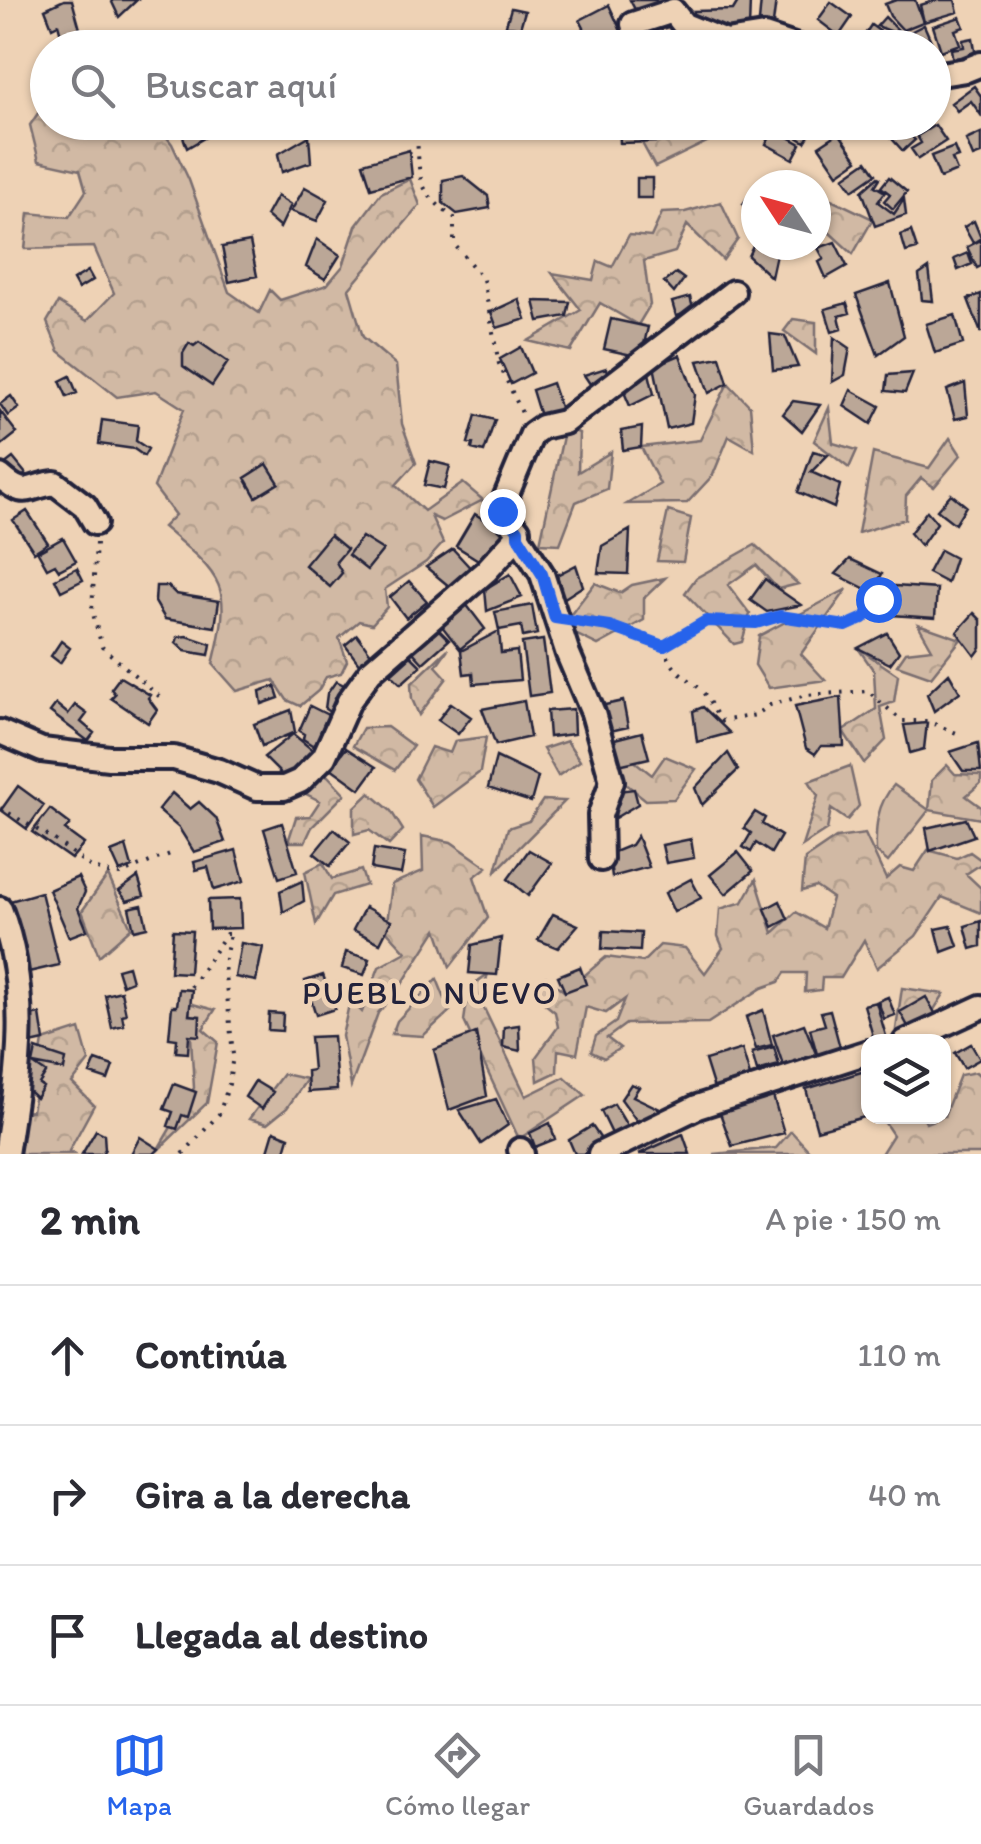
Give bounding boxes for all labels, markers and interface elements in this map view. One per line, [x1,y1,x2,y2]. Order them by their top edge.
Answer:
search box [30,30,951,140]
icon: search [65,58,120,113]
text: Buscar aquí [145,62,337,108]
north arrow [741,170,831,260]
route end [480,489,526,535]
route start [856,577,902,623]
district label: PUEBLO NUEVO [302,974,558,1012]
map controls [861,1034,951,1124]
button: layers [861,1034,951,1124]
text: 2 min [40,1194,140,1245]
text: A pie · 150 m [765,1200,941,1238]
icon: ahead [40,1328,95,1383]
text: Continúa [135,1332,287,1378]
text: 110 m [857,1336,941,1374]
icon: right [40,1468,95,1523]
text: Gira a la derecha [135,1472,410,1518]
text: 40 m [868,1476,941,1514]
icon: arrive [40,1608,95,1663]
text: Llegada al destino [135,1612,428,1658]
tab: Mapa [107,1728,172,1822]
tab: Cómo llegar [385,1728,530,1822]
tab: Guardados [743,1728,874,1822]

